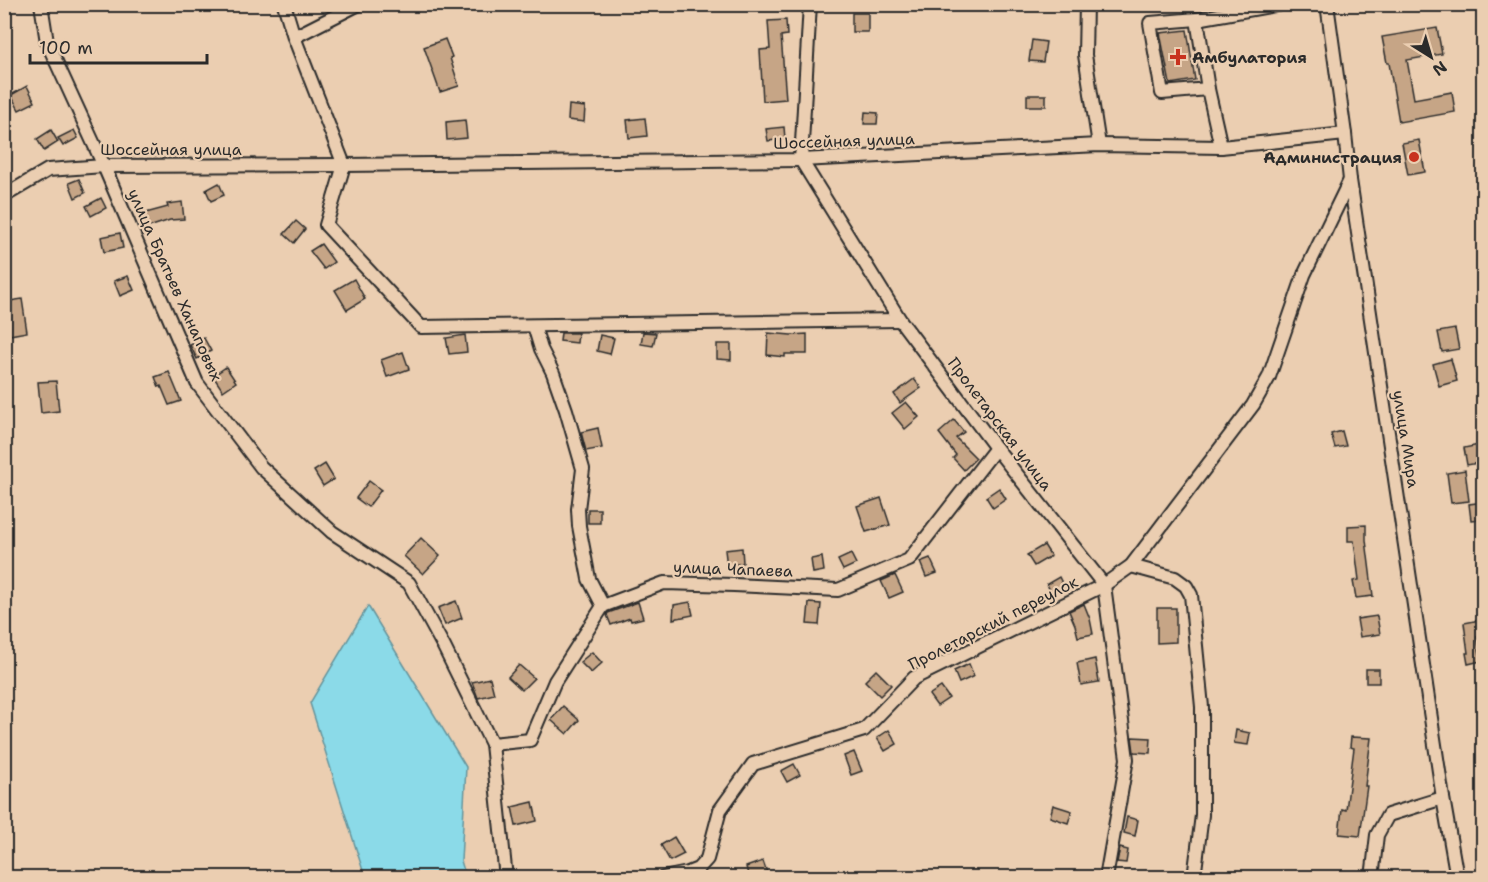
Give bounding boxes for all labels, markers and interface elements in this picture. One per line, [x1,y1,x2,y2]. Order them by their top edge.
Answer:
scale bar [30,27,207,65]
north arrow [1401,27,1461,87]
text: 100 m [39,36,93,60]
place label: Амбулатория [1192,47,1307,68]
marker: Амбулатория [1169,48,1187,66]
text: N [1428,56,1451,81]
street label: Шоссейная улица [773,128,915,154]
street label: Шоссейная улица [100,139,242,160]
place label: Администрация [1263,147,1402,168]
marker: Администрация [1407,150,1421,164]
street label: улица Братьев Ханаповых [123,185,227,385]
street label: Пролетарская улица [943,353,1057,495]
street label: улица Мира [1388,389,1424,489]
street label: улица Чапаева [673,556,793,582]
street label: Пролетарский переулок [905,571,1082,675]

